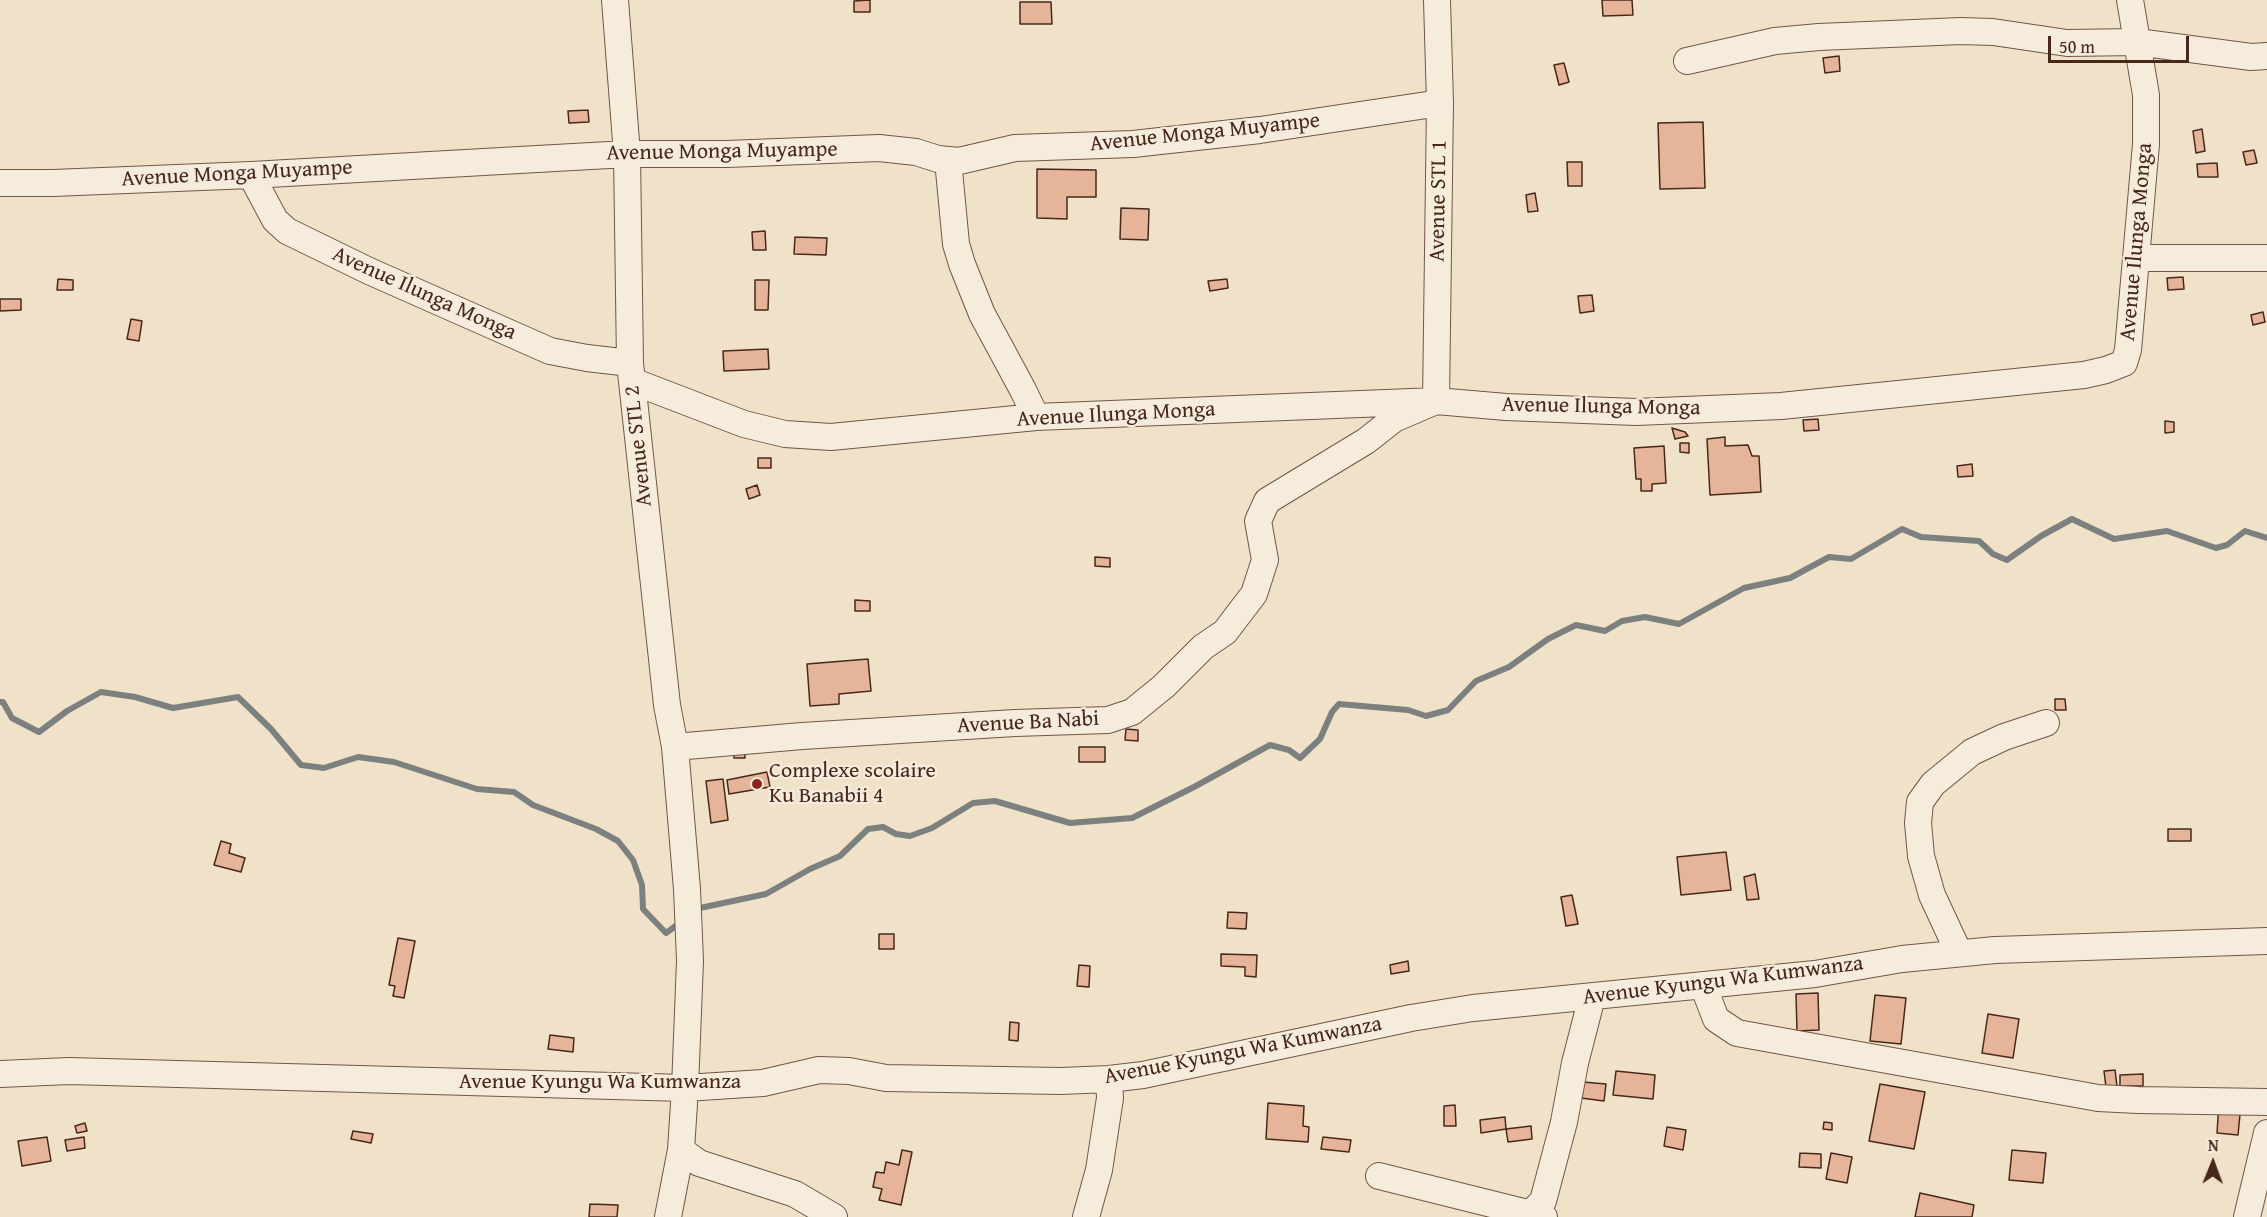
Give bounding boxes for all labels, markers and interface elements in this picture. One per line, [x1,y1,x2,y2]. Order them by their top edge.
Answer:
scale bar [2051,24,2192,62]
text: 50 m [2059,33,2095,60]
street label: Avenue Monga Muyampe [1089,108,1321,158]
street label: Avenue Monga Muyampe [606,137,838,167]
street label: Avenue STL 1 [1425,140,1453,262]
street label: Avenue Ilunga Monga [2115,142,2159,342]
street label: Avenue Monga Muyampe [121,155,353,193]
street label: Avenue Ilunga Monga [328,242,520,346]
street label: Avenue STL 2 [620,384,658,508]
street label: Avenue Ilunga Monga [1501,392,1701,422]
street label: Avenue Ilunga Monga [1016,397,1216,433]
street label: Avenue Ba Nabi [956,706,1100,740]
place label: Complexe scolaire Ku Banabii 4 [769,758,936,810]
marker: Complexe scolaire Ku Banabii 4 [750,777,764,791]
street label: Avenue Kyungu Wa Kumwanza [1581,951,1865,1011]
street label: Avenue Kyungu Wa Kumwanza [1102,1011,1384,1091]
street label: Avenue Kyungu Wa Kumwanza [459,1069,741,1095]
north arrow [2183,1133,2243,1193]
text: N [2208,1133,2219,1157]

